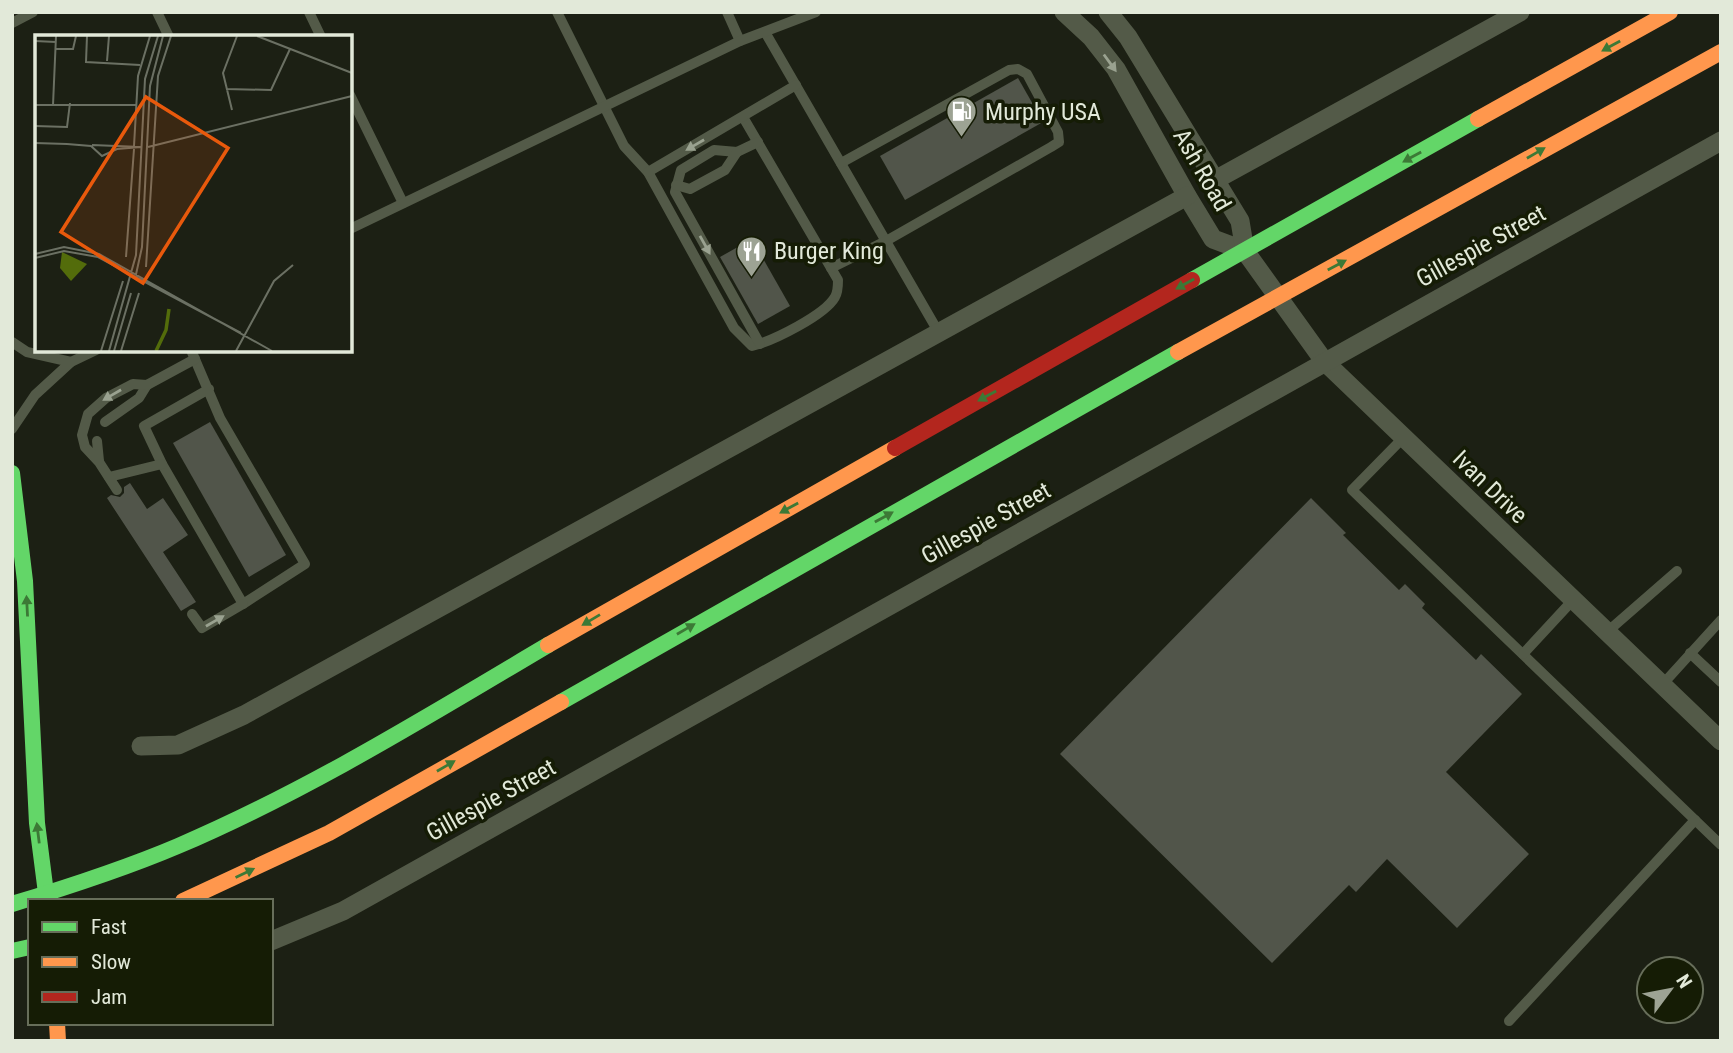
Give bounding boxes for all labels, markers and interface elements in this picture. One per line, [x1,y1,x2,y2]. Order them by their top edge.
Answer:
inset map [35,35,352,352]
one-way arrow [1601,40,1620,52]
one-way arrow [1103,53,1117,72]
fuel station icon: Murphy USA [945,95,979,139]
place label: Murphy USA [985,98,1101,126]
street label: Ash Road [1167,124,1237,216]
one-way arrow [686,138,705,151]
one-way arrow [1526,147,1545,159]
one-way arrow [1402,151,1422,163]
street label: Gillespie Street [1412,199,1550,293]
restaurant icon: Burger King [734,234,768,278]
one-way arrow [699,236,711,255]
place label: Burger King [774,237,884,265]
one-way arrow [1328,259,1348,271]
one-way arrow [1176,278,1195,290]
one-way arrow [103,389,122,401]
one-way arrow [977,390,997,402]
street label: Ivan Drive [1447,445,1533,529]
street label: Gillespie Street [917,476,1055,570]
one-way arrow [779,501,799,513]
one-way arrow [875,511,894,523]
one-way arrow [21,595,32,617]
one-way arrow [581,613,601,625]
one-way arrow [206,614,225,627]
one-way arrow [676,623,696,635]
street label: Gillespie Street [422,753,560,847]
one-way arrow [436,760,455,772]
one-way arrow [33,822,44,844]
one-way arrow [235,867,255,879]
legend [28,899,273,1025]
text: Fast [91,915,127,939]
text: Slow [91,950,131,974]
north arrow [1635,955,1705,1025]
text: N [1671,970,1697,992]
text: Jam [91,985,127,1009]

